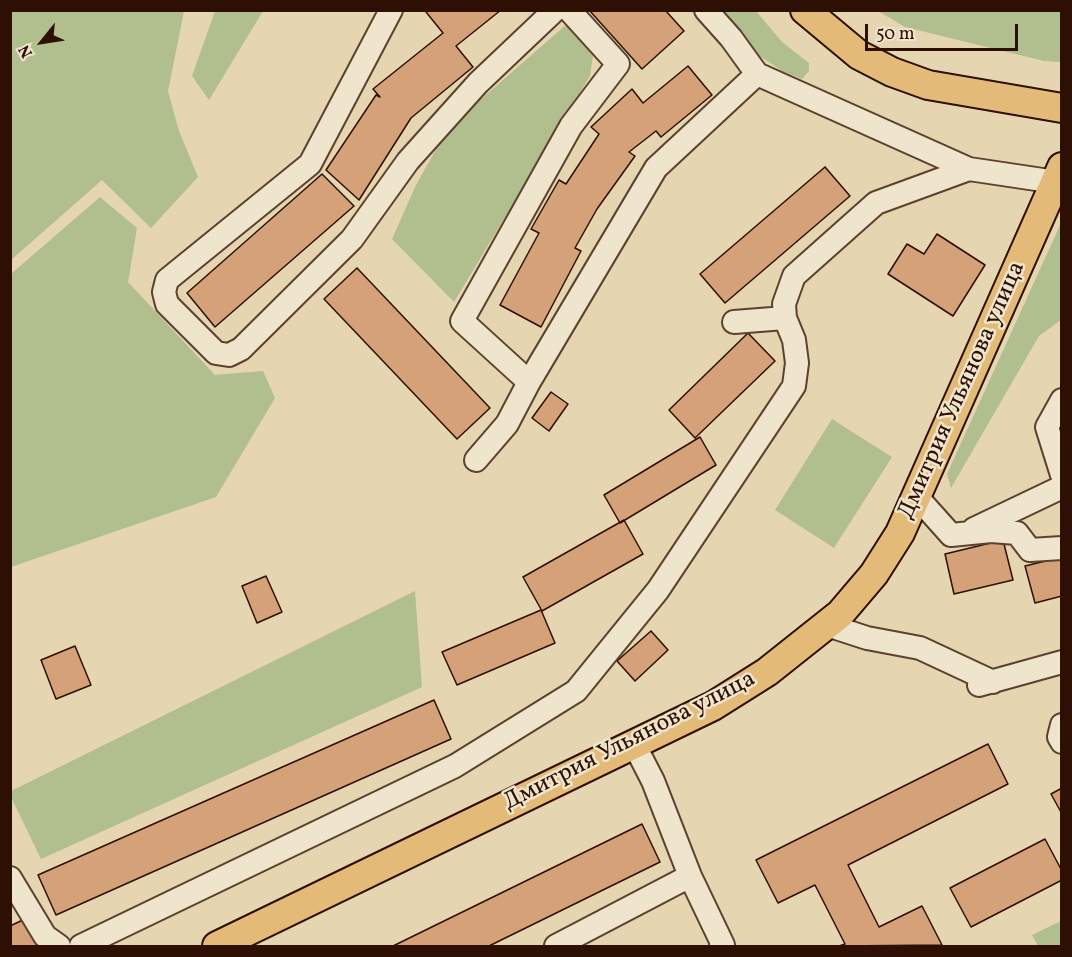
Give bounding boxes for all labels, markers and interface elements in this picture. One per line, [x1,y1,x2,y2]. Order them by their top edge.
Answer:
north arrow [12,12,72,72]
scale bar [868,12,1021,50]
text: 50 m [876,22,915,47]
text: N [14,40,39,62]
street label: Дмитрия Ульянова улица [893,258,1033,524]
street label: Дмитрия Ульянова улица [499,666,761,818]

